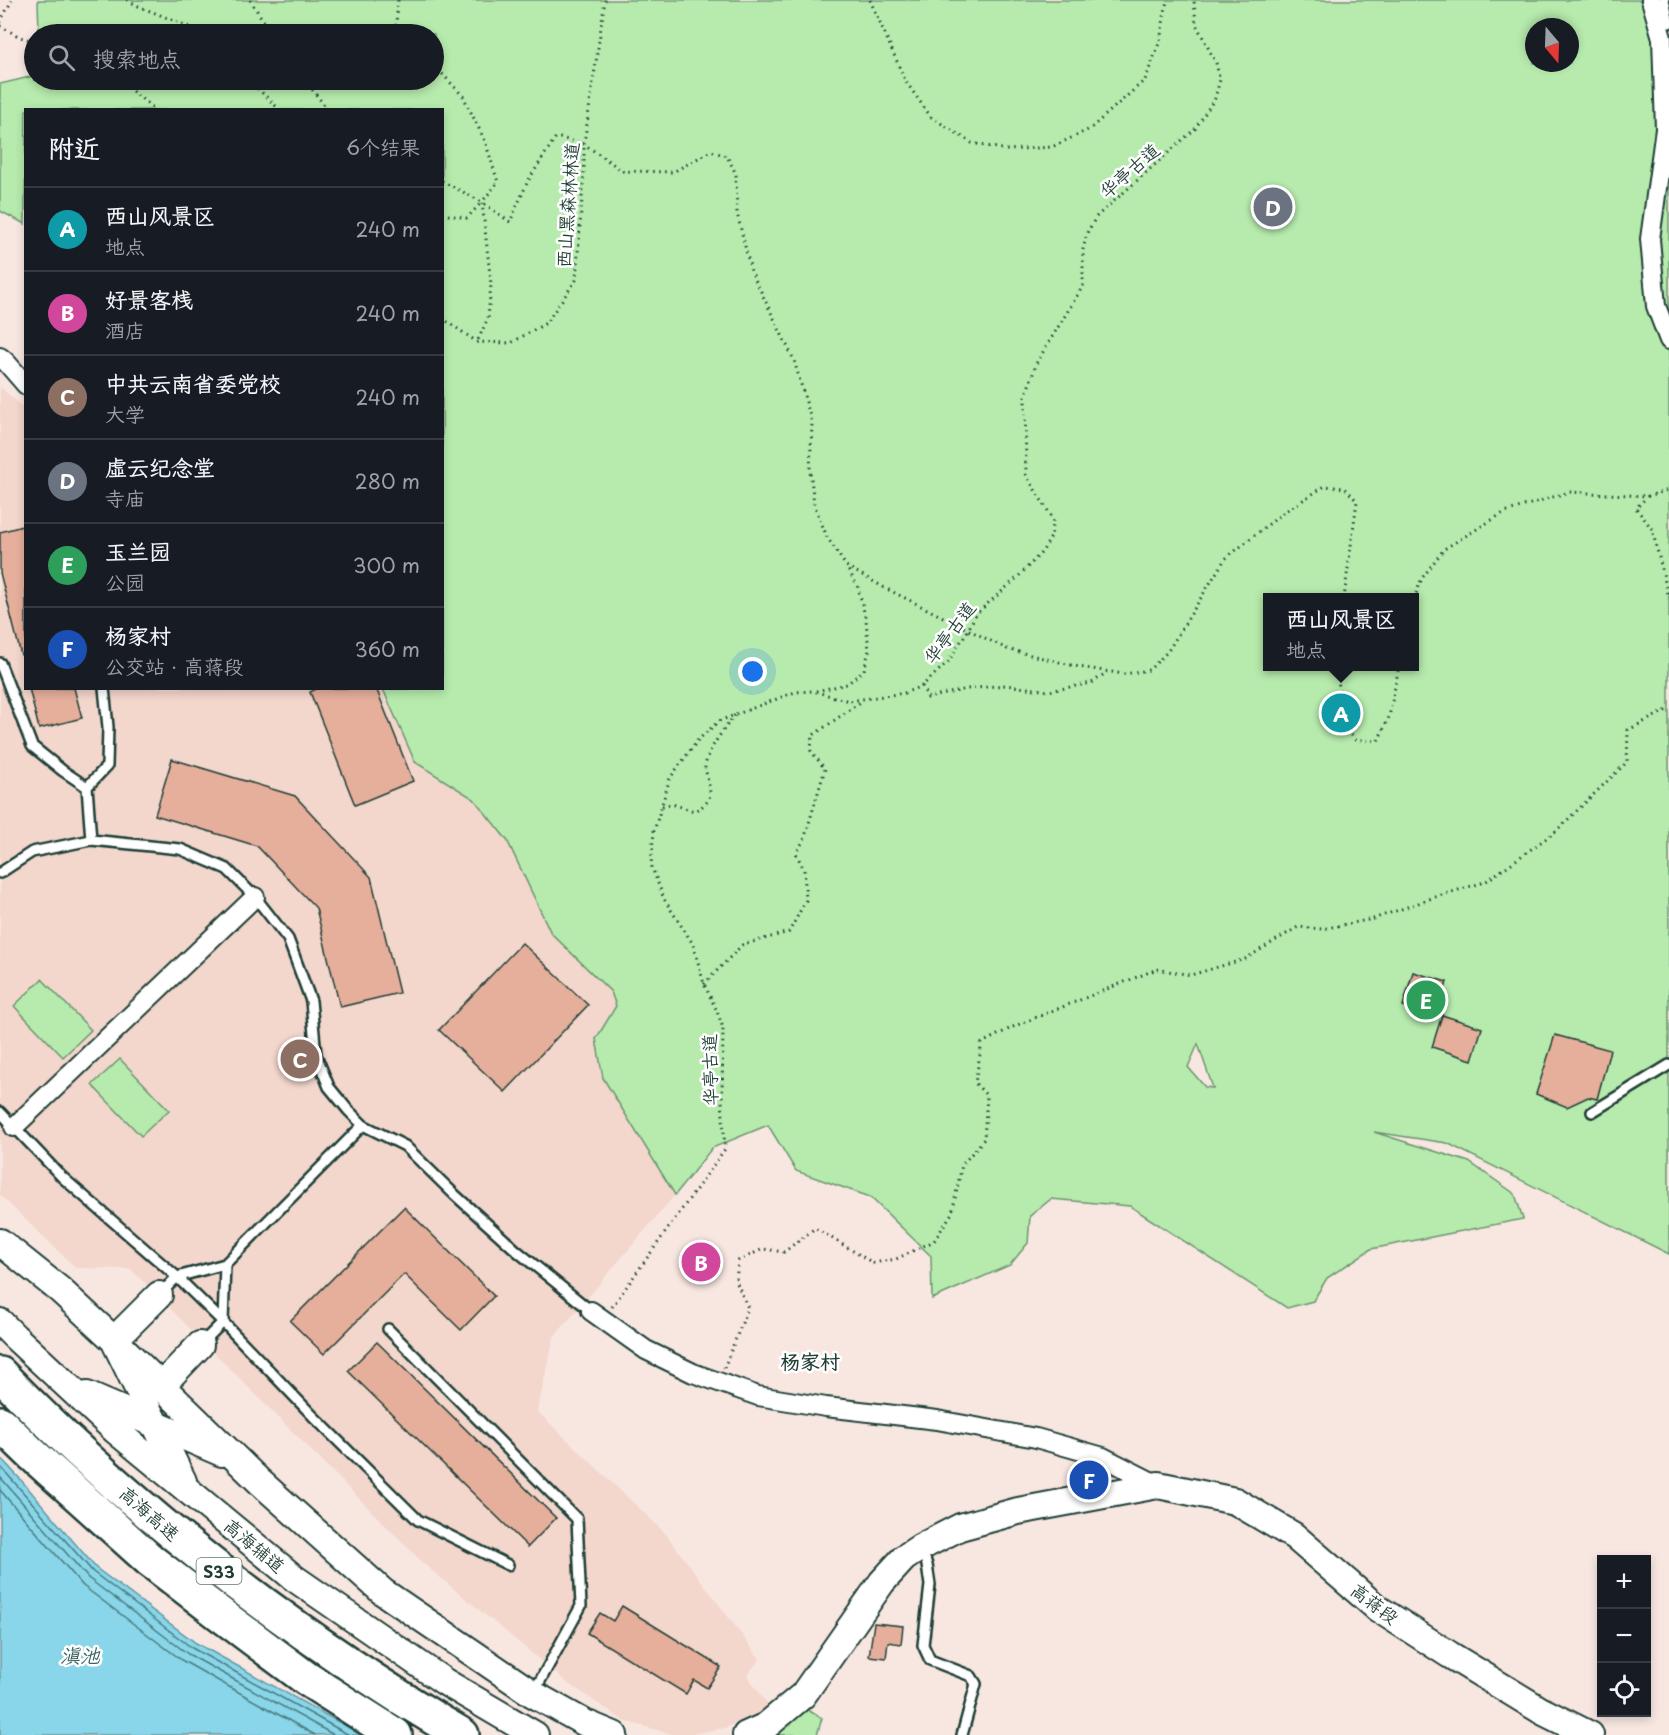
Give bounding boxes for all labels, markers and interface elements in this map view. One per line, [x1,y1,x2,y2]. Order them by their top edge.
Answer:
north arrow [1525,18,1579,72]
search box [24,24,444,90]
icon: search [45,41,78,74]
text: 搜索地点 [93,41,181,74]
text: 附近 [48,128,100,167]
text: 6个结果 [346,132,420,162]
street label: 华亭古道 [1093,136,1165,204]
street label: 西山黑森林林道 [549,141,585,269]
pin: D [1254,184,1292,230]
text: 西山风景区 [105,198,215,231]
text: A [60,214,75,244]
text: 240 m [355,214,420,244]
text: 地点 [105,231,145,261]
text: 好景客栈 [105,282,193,315]
text: B [61,298,74,328]
text: 240 m [355,298,420,328]
text: 酒店 [105,315,145,345]
text: 中共云南省委党校 [105,366,281,399]
text: C [60,382,75,412]
text: 240 m [355,382,420,412]
text: 大学 [105,399,145,429]
text: 虚云纪念堂 [105,450,215,483]
text: D [60,466,75,496]
text: 280 m [355,466,420,496]
text: 寺庙 [105,483,145,513]
text: 玉兰园 [105,534,171,567]
text: E [61,550,74,580]
text: 300 m [353,550,420,580]
text: 公园 [105,567,145,597]
popup [1263,593,1419,671]
street label: 华亭古道 [917,595,981,669]
text: 西山风景区 [1286,601,1396,634]
text: 杨家村 [105,618,171,651]
text: F [62,634,73,664]
text: 360 m [354,634,420,664]
text: 地点 [1286,634,1326,664]
text: 公交站 · 高蒋段 [105,651,244,681]
your location [738,657,767,686]
pin: A [1322,690,1360,736]
pin: E [1406,978,1446,1022]
street label: 华亭古道 [695,1034,723,1106]
pin: C [280,1036,320,1082]
pin: B [682,1240,720,1284]
district label: 杨家村 [780,1346,840,1376]
pin: F [1070,1458,1108,1502]
street label: 高海高速 [114,1479,186,1547]
street label: 高海辅道 [219,1512,291,1578]
map controls [1597,1555,1651,1717]
button: + [1597,1555,1651,1609]
road number: S33 [196,1558,242,1584]
street label: 高蒋段 [1345,1576,1405,1630]
button: − [1597,1609,1651,1663]
water label: 滇池 [60,1640,101,1670]
button: locate [1597,1663,1651,1717]

